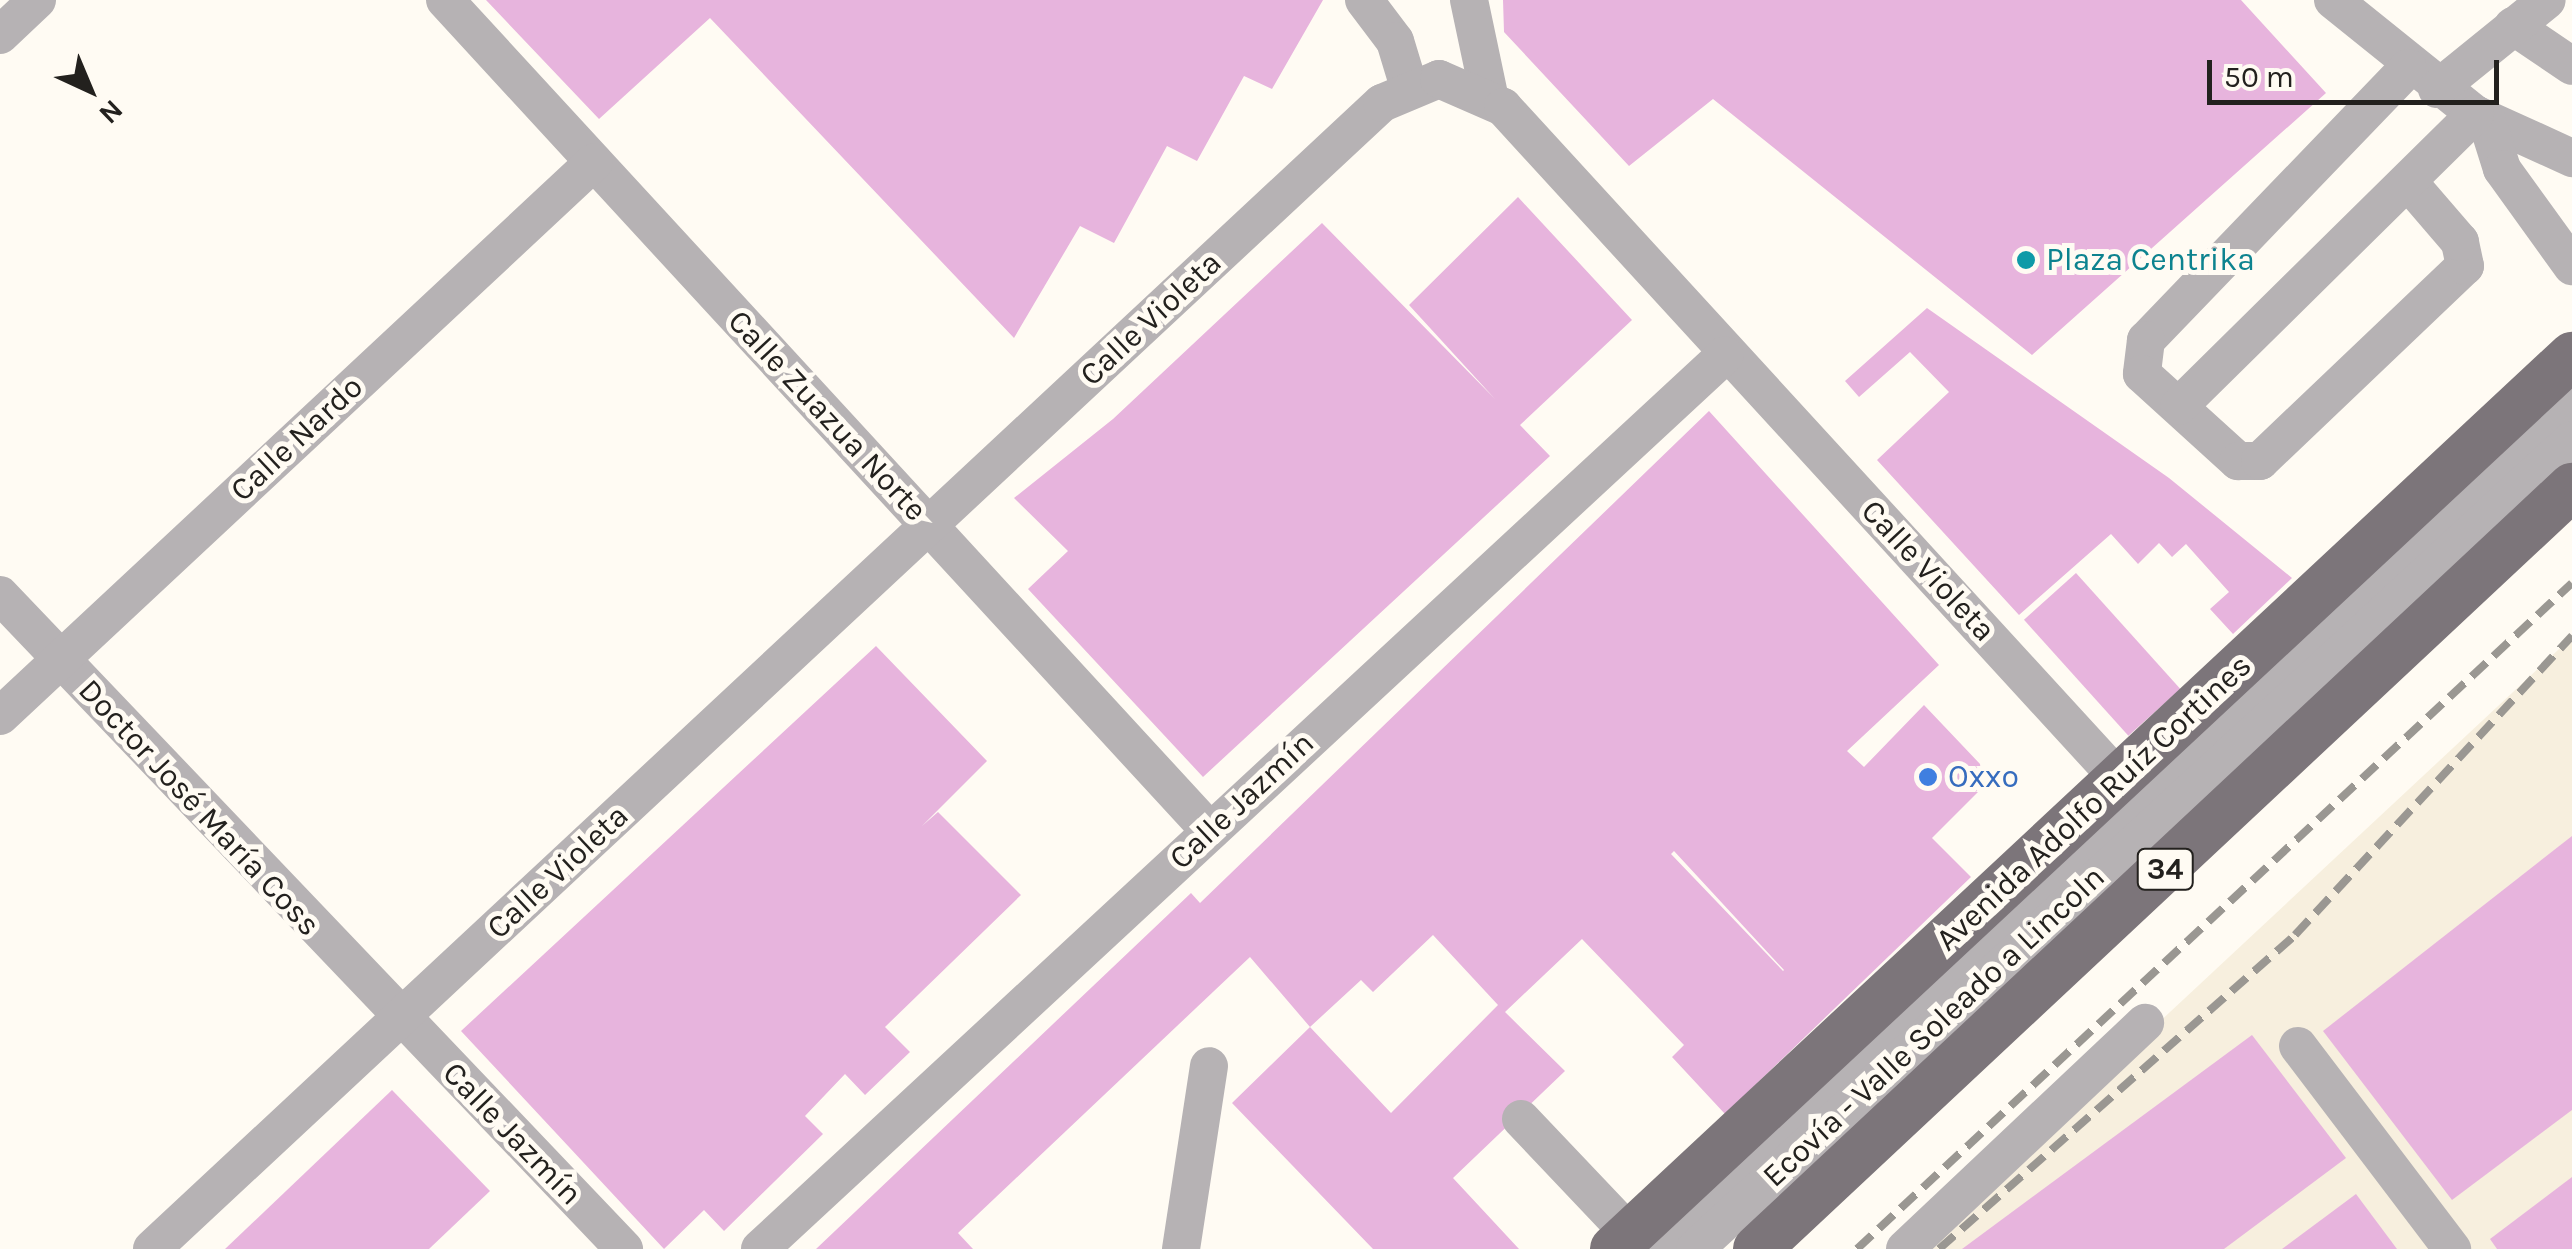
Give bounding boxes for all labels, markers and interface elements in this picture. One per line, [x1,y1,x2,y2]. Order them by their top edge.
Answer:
north arrow [40,40,140,140]
scale bar [2212,40,2504,102]
text: 50 m [2224,59,2294,95]
text: N [93,93,130,131]
place label: Plaza Centrika [2046,241,2255,279]
street label: Calle Violeta [1072,244,1230,394]
marker: Plaza Centrika [2015,249,2037,271]
street label: Calle Zuazua Norte [719,303,935,529]
street label: Calle Nardo [223,368,371,510]
street label: Calle Violeta [1853,492,2003,650]
street label: Avenida Adolfo Ruíz Cortines [1928,647,2260,959]
street label: Doctor José María Coss [70,672,328,944]
street label: Calle Jazmín [1162,724,1322,878]
place label: Oxxo [1948,758,2019,796]
marker: Oxxo [1917,766,1939,788]
street label: Calle Violeta [479,797,637,947]
road number: 34 [2135,844,2195,894]
street label: Ecovía - Valle Soleado a Lincoln [1755,858,2113,1196]
street label: Calle Jazmín [434,1055,590,1213]

